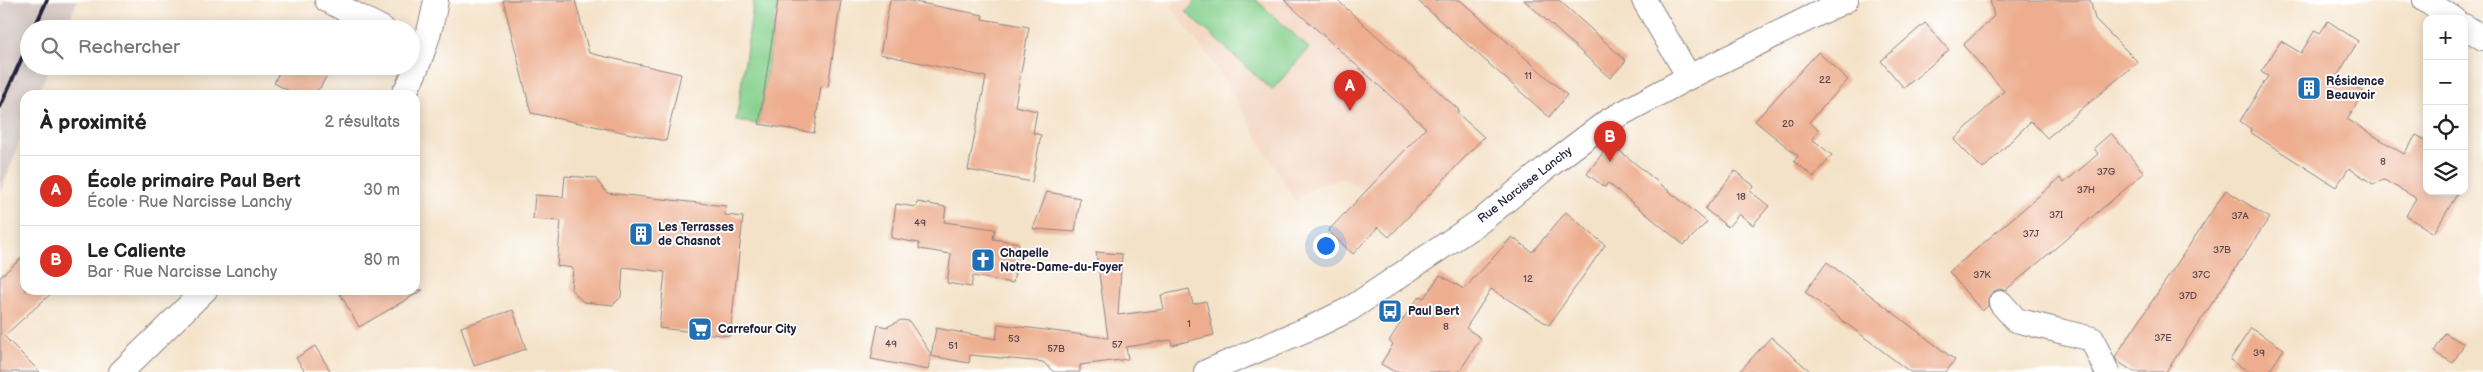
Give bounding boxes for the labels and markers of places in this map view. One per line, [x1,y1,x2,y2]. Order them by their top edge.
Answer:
pin: A [1334,70,1366,111]
place label: Résidence Beauvoir [2326,74,2384,103]
building icon: Résidence Beauvoir [2296,75,2322,101]
pin: B [1594,121,1626,162]
place label: Les Terrasses de Chasnot [658,220,734,249]
building icon: Les Terrasses de Chasnot [628,221,654,247]
place label: Chapelle Notre-Dame-du-Foyer [1000,246,1123,275]
church icon: Chapelle Notre-Dame-du-Foyer [970,247,996,273]
bus stop icon: Paul Bert [1377,298,1403,324]
place label: Paul Bert [1408,304,1459,319]
supermarket icon: Carrefour City [687,316,713,342]
place label: Carrefour City [718,322,797,337]

